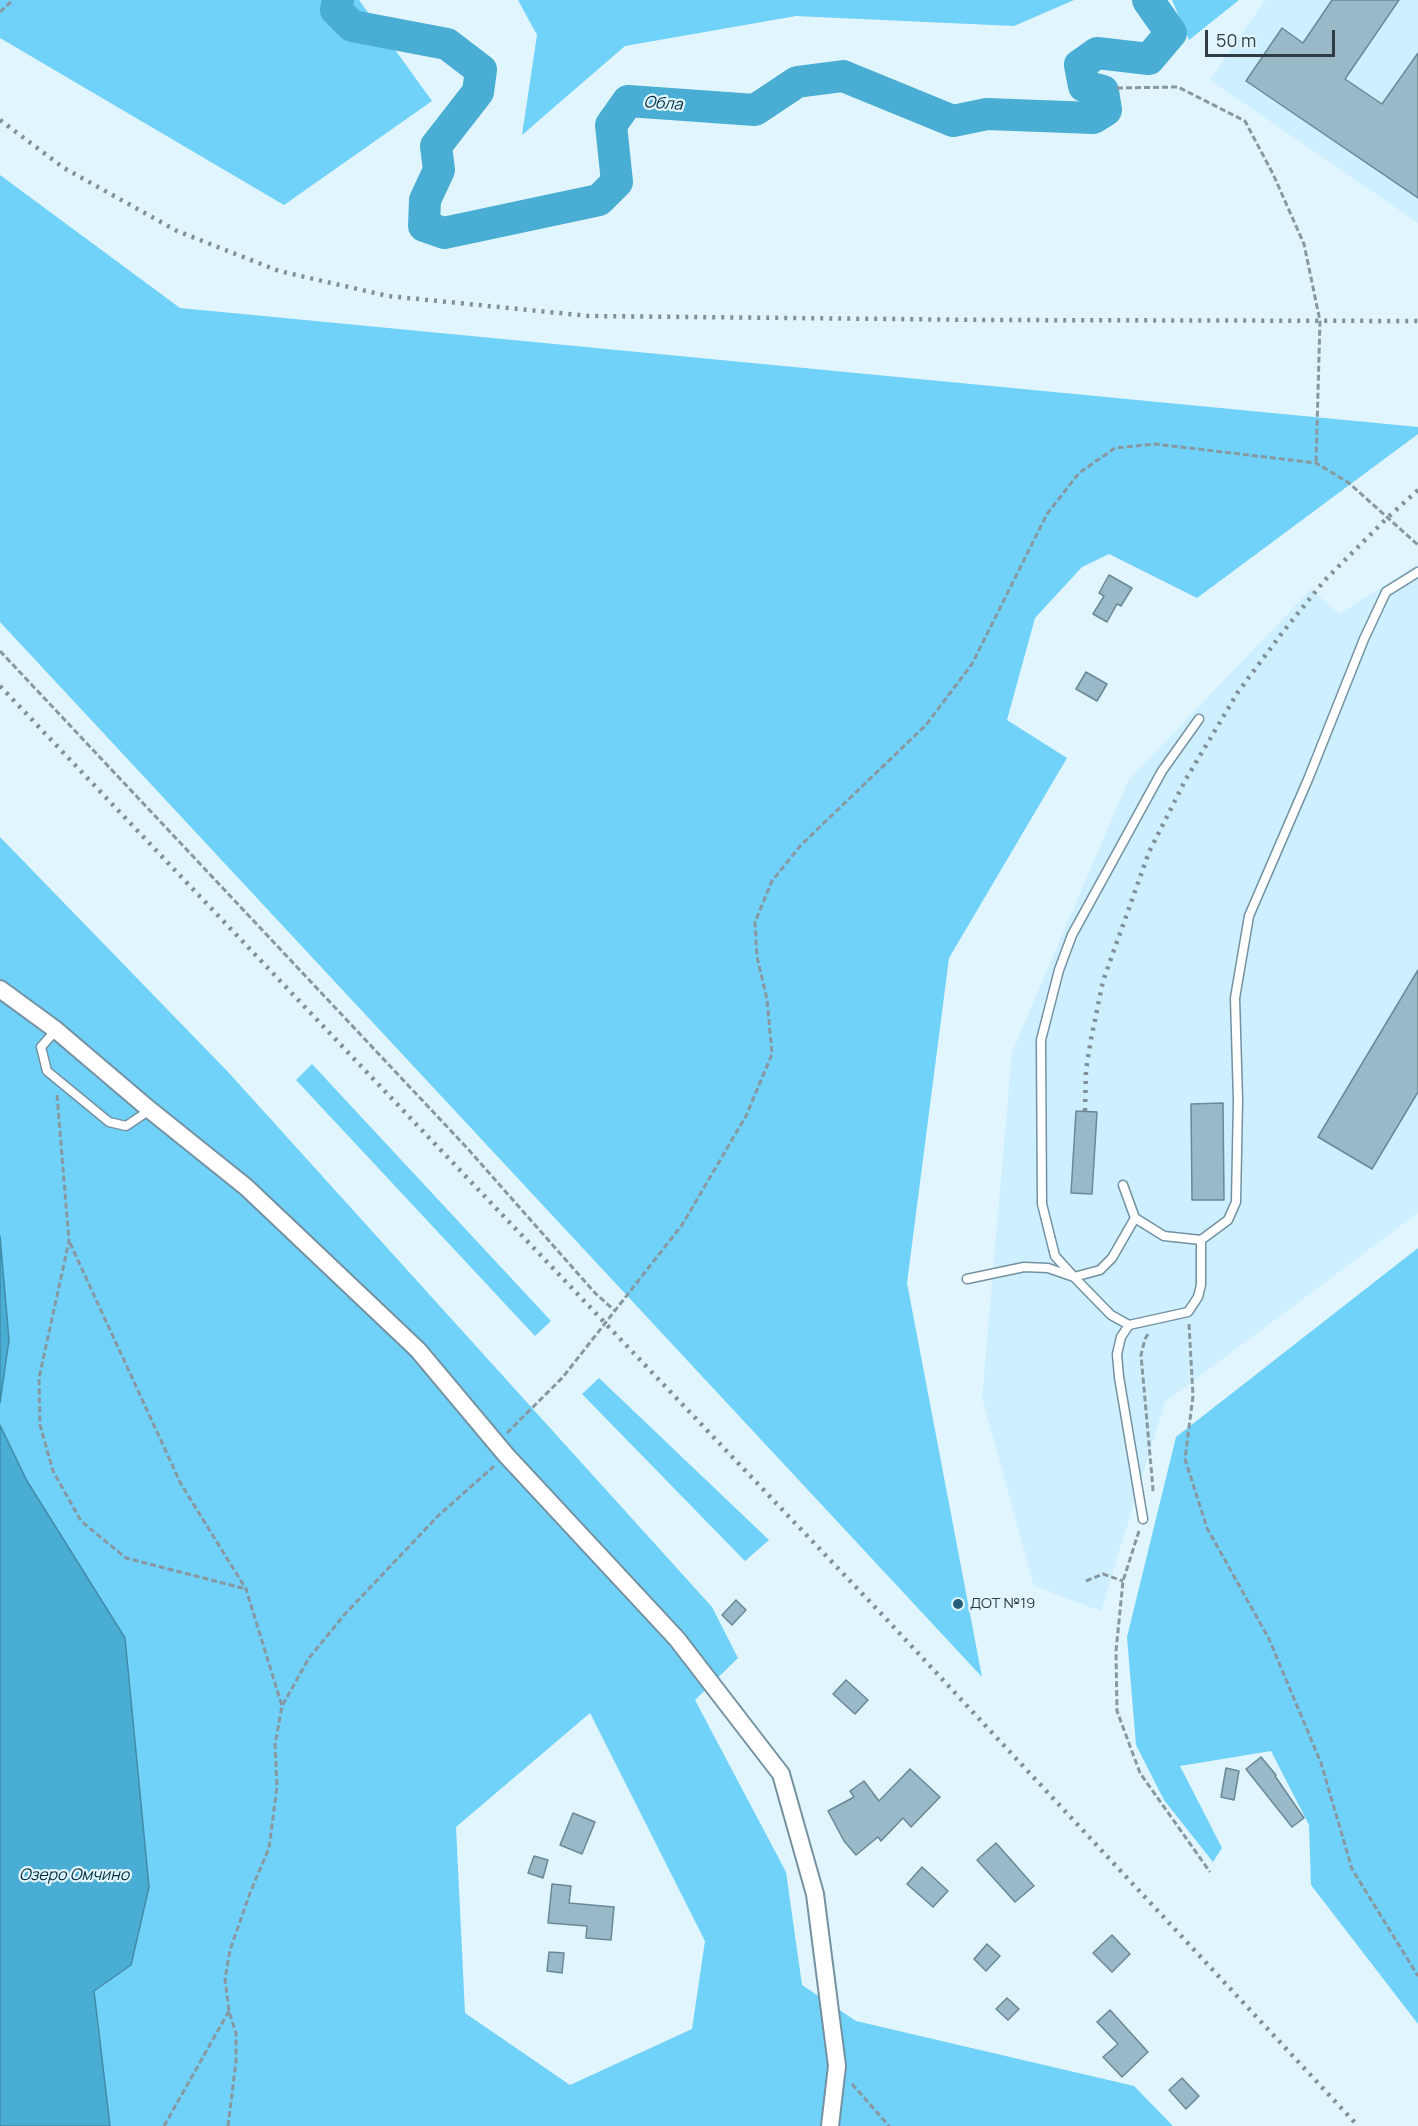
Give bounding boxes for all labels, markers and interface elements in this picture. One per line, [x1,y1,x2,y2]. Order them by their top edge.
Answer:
scale bar [1208,18,1338,56]
text: 50 m [1216,28,1256,52]
water label: Обла [643,93,683,115]
place label: ДОТ №19 [970,1595,1035,1613]
marker: ДОТ №19 [951,1597,965,1611]
water label: Озеро Омчино [19,1866,129,1886]

